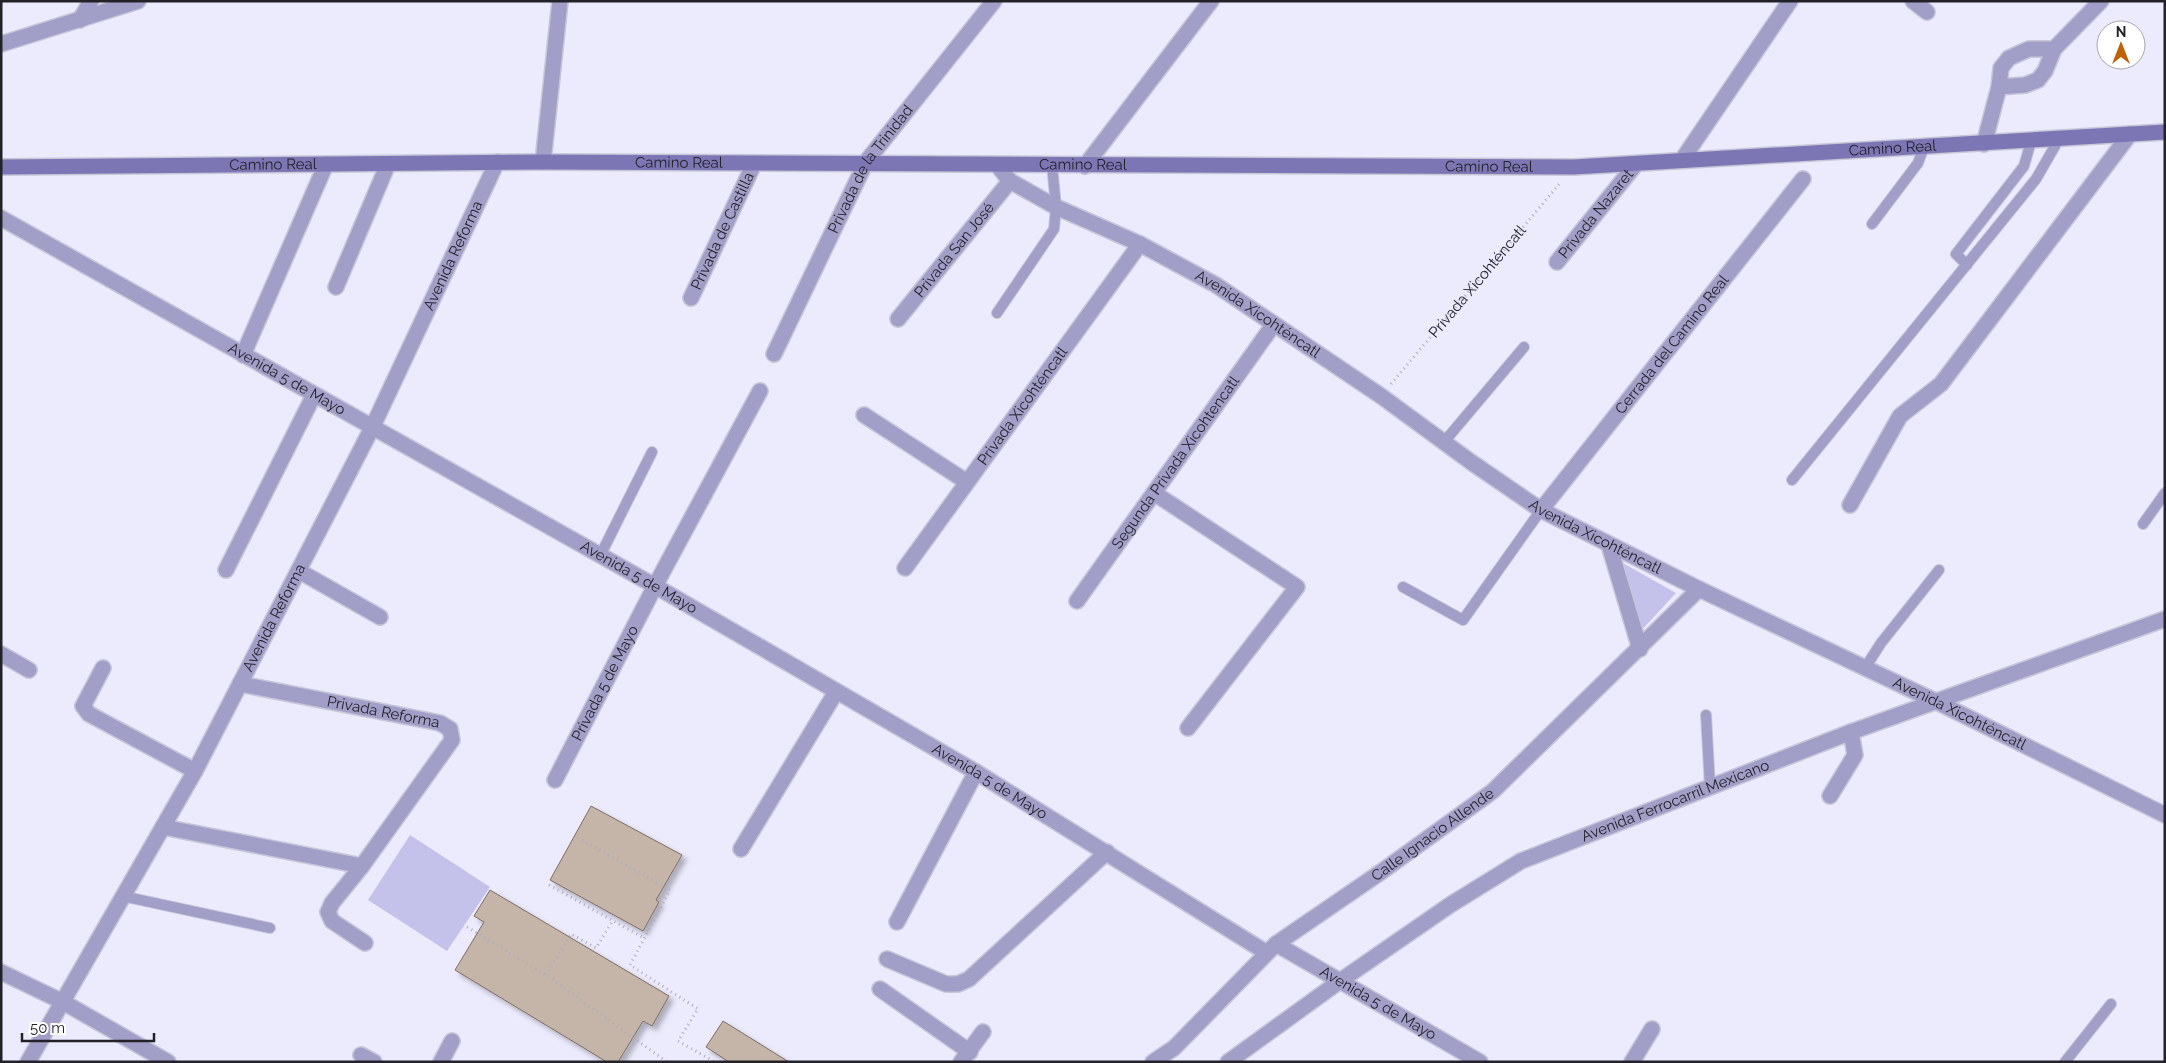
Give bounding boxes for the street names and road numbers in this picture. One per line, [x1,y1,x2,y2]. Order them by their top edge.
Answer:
street label: Privada de la Trinidad [824,101,917,236]
street label: Camino Real [1848,137,1938,160]
street label: Camino Real [635,153,724,172]
street label: Camino Real [229,155,318,174]
street label: Camino Real [1039,155,1128,174]
street label: Camino Real [1445,157,1534,176]
street label: Privada Nazaret [1555,166,1637,262]
street label: Privada de Castilla [687,169,758,293]
street label: Avenida Reforma [420,198,486,313]
street label: Privada San José [910,199,998,301]
street label: Privada Xicohténcatl [1425,221,1530,341]
street label: Avenida Xicohténcatl [1192,267,1324,362]
street label: Cerrada del Camino Real [1611,271,1733,418]
street label: Avenida 5 de Mayo [225,339,349,419]
street label: Privada Xicohténcatl [974,343,1072,469]
street label: Segunda Privada Xicohtencatl [1108,372,1244,552]
street label: Avenida Xicohténcatl [1526,496,1665,578]
street label: Avenida 5 de Mayo [577,537,700,618]
street label: Avenida Reforma [239,561,309,675]
street label: Privada 5 de Mayo [568,622,642,744]
street label: Avenida Xicohténcatl [1890,673,2030,754]
street label: Privada Reforma [325,692,441,732]
street label: Avenida 5 de Mayo [929,740,1051,823]
street label: Avenida Ferrocarril Mexicano [1579,756,1772,846]
street label: Calle Ignacio Allende [1368,784,1498,885]
street label: Avenida 5 de Mayo [1317,962,1440,1044]

